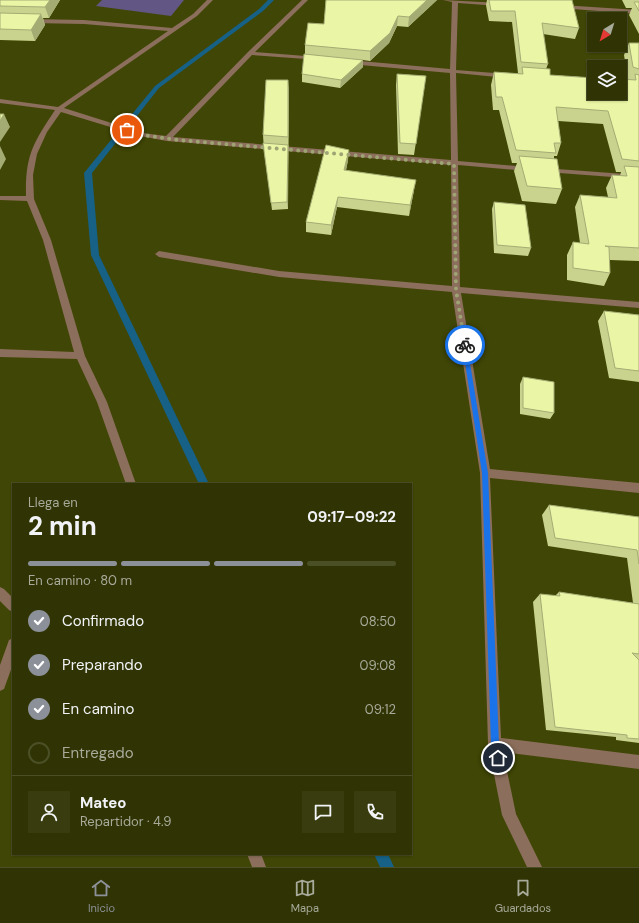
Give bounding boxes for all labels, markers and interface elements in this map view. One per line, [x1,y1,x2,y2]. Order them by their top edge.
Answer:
north arrow [587,12,627,52]
map controls [587,12,627,100]
button: layers [587,60,627,100]
pin [110,113,144,147]
icon: bag [116,119,138,141]
courier [445,325,485,365]
icon: bike [454,334,476,356]
text: Llega en [28,494,78,511]
text: 09:17–09:22 [307,507,396,527]
text: 2 min [28,509,97,543]
text: En camino · 80 m [28,572,132,589]
icon: check [28,610,50,632]
text: Confirmado [62,611,144,631]
text: 08:50 [360,613,396,630]
icon: check [28,654,50,676]
text: Preparando [62,655,143,675]
text: 09:08 [360,657,396,674]
icon: check [28,698,50,720]
text: En camino [62,699,134,719]
text: 09:12 [365,701,396,718]
pin [481,741,515,775]
text: Entregado [62,743,134,763]
icon: home [487,747,509,769]
button: person [28,791,70,833]
button: chat [302,791,344,833]
button: phone [354,791,396,833]
text: Mateo [80,793,126,813]
text: Repartidor · 4.9 [80,813,171,830]
tab: Inicio [88,877,115,915]
tab: Mapa [291,877,319,915]
tab: Guardados [495,877,551,915]

